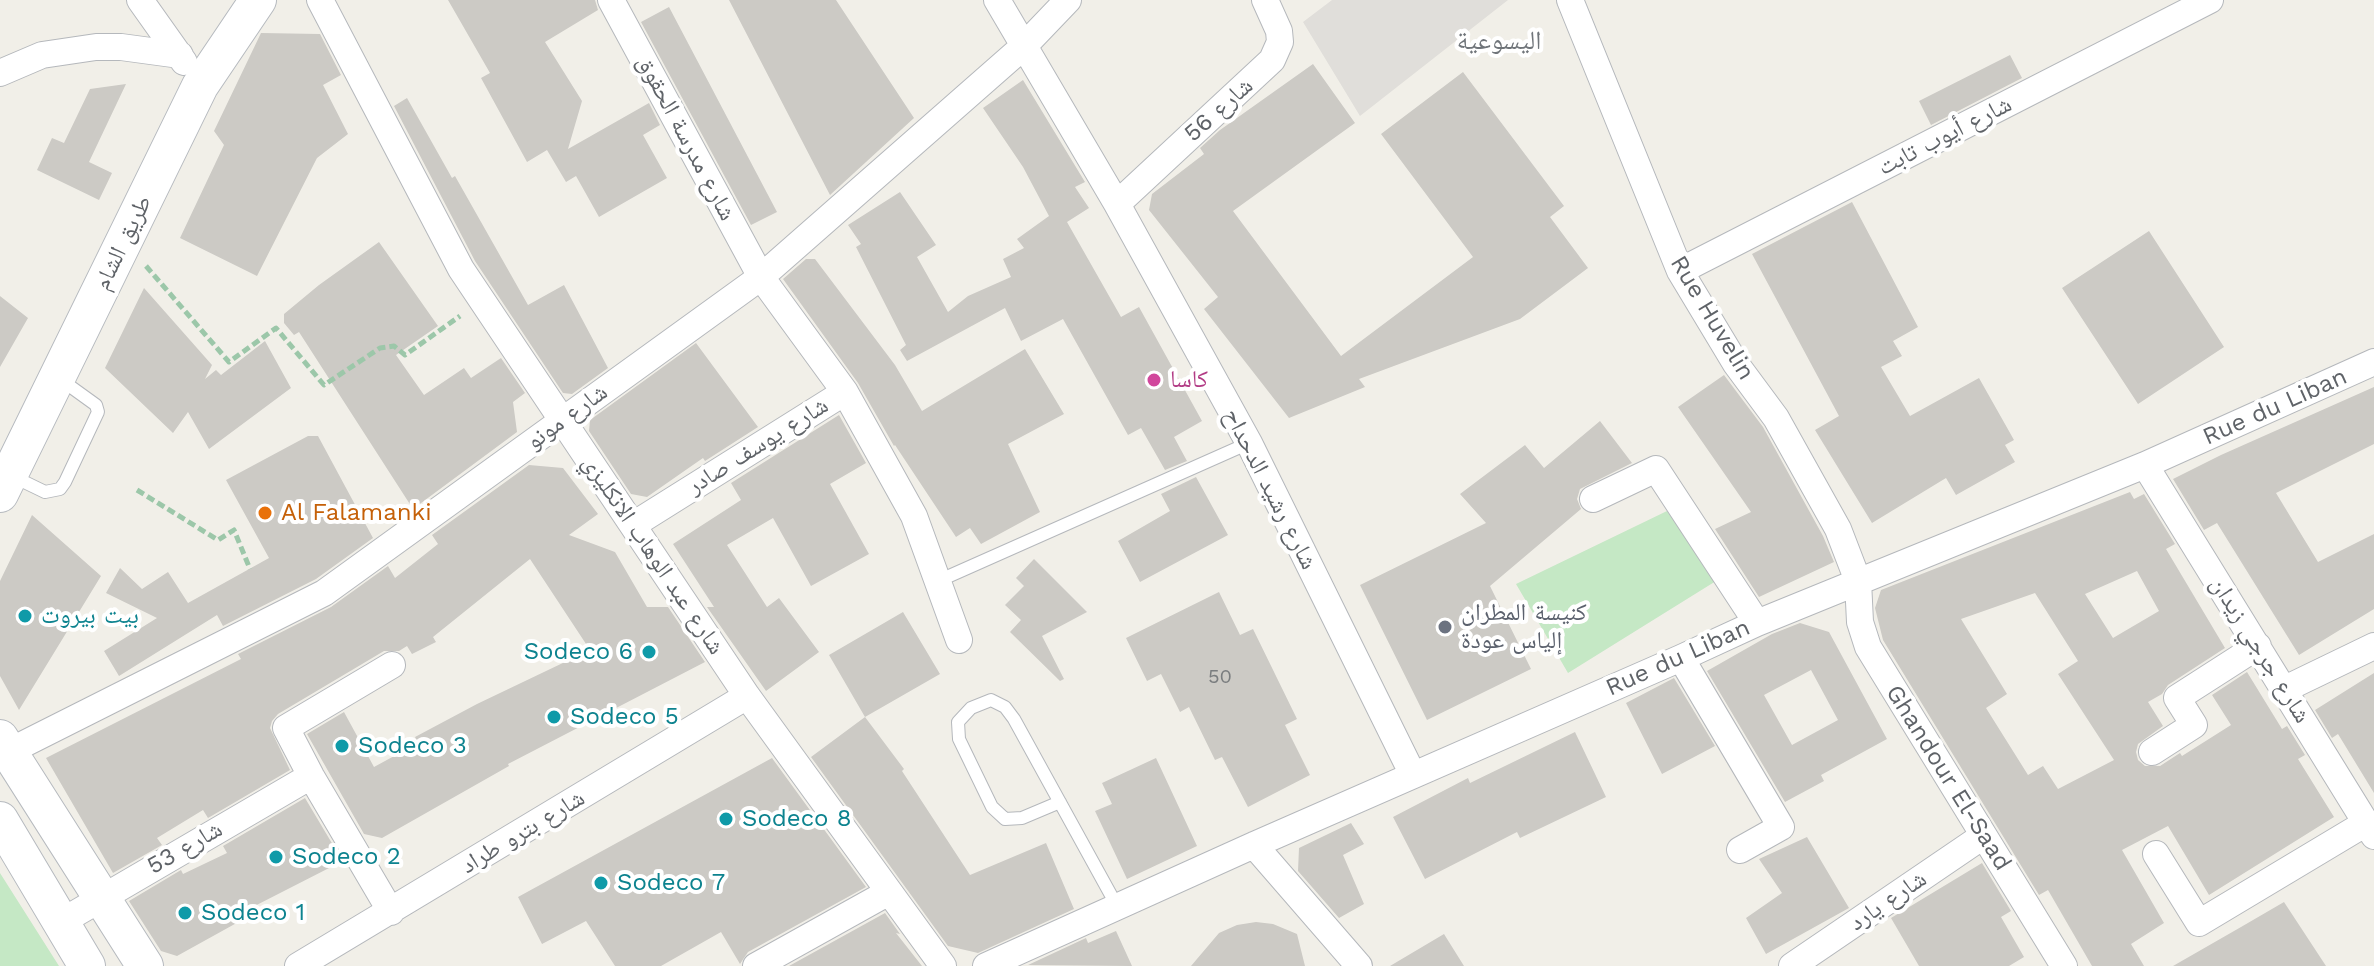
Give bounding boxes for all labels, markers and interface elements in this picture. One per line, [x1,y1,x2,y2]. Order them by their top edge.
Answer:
district label: اليسوعية [1457,25,1541,57]
street label: شارع مدرسة الحقوق [630,50,742,226]
street label: شارع 56 [1179,72,1259,148]
street label: شارع أيوب تابت [1873,90,2017,182]
street label: طريق الشام [88,191,158,295]
street label: Rue Huvelin [1664,251,1760,385]
street label: Rue du Liban [2198,362,2352,452]
place label: كاسا [1170,366,1208,394]
marker: كاسا [1145,371,1163,389]
street label: شارع مونو [521,378,613,456]
street label: شارع يوسف صادر [682,391,834,501]
street label: شارع رشيد الدحداح [1217,404,1323,574]
street label: شارع عبد الوهاب الانكليزي [576,450,730,660]
place label: Al Falamanki [281,499,432,527]
marker: Al Falamanki [256,504,274,522]
street label: شارع جرجي زيدان [2203,571,2317,729]
place label: كنيسة المطران إلياس عودة [1461,599,1587,655]
place label: بيت بيروت [41,602,139,630]
marker: بيت بيروت [16,607,34,625]
street label: Rue du Liban [1601,613,1755,703]
marker: كنيسة المطران إلياس عودة [1436,618,1454,636]
place label: Sodeco 6 [524,638,633,666]
marker: Sodeco 6 [640,643,658,661]
house number: 50 [1208,665,1232,689]
street label: Ghandour El-Saad [1879,680,2017,876]
place label: Sodeco 5 [570,703,679,731]
marker: Sodeco 5 [545,708,563,726]
place label: Sodeco 3 [358,732,467,760]
marker: Sodeco 3 [333,737,351,755]
street label: شارع بترو طراد [456,784,590,880]
place label: Sodeco 8 [742,805,851,833]
marker: Sodeco 8 [717,810,735,828]
street label: شارع 53 [142,815,228,881]
place label: Sodeco 2 [292,843,401,871]
marker: Sodeco 2 [267,848,285,866]
street label: شارع يارد [1844,865,1932,937]
place label: Sodeco 7 [617,869,725,897]
marker: Sodeco 7 [592,874,610,892]
place label: Sodeco 1 [201,899,305,927]
marker: Sodeco 1 [176,904,194,922]

